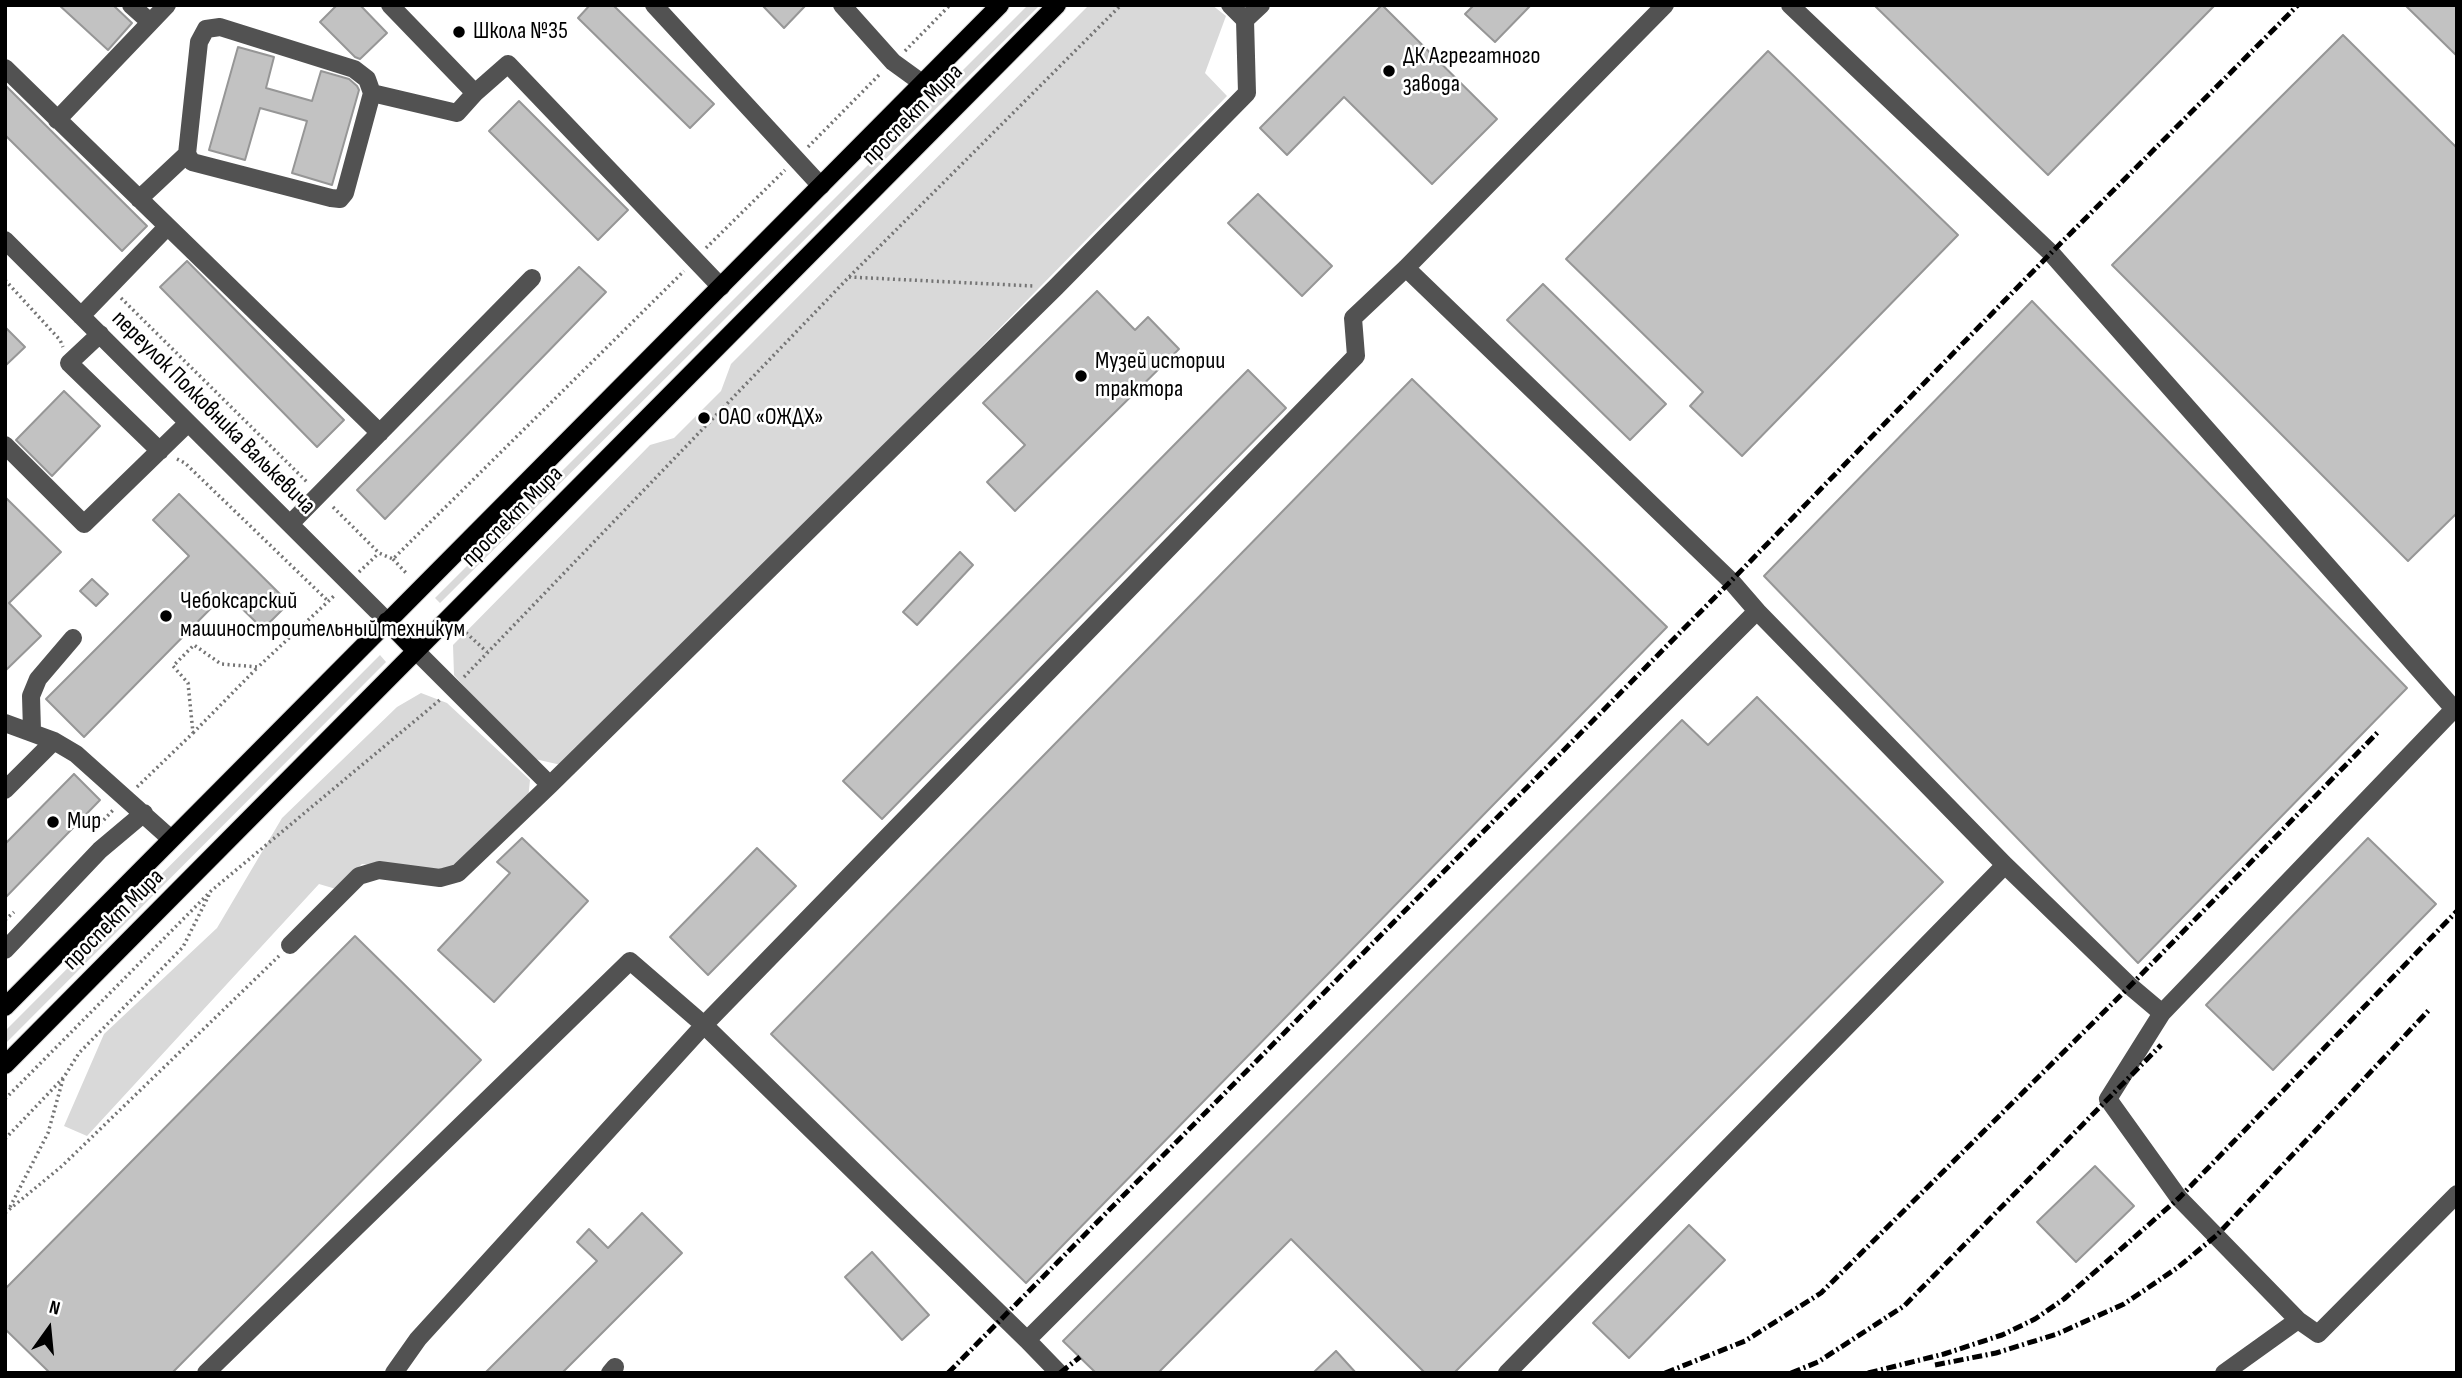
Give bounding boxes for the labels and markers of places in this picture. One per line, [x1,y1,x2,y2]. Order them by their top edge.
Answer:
place label: Школа №35 [473,18,568,46]
marker: Школа №35 [451,24,467,40]
place label: ДК Агрегатного завода [1403,43,1541,99]
marker: ДК Агрегатного завода [1381,63,1397,79]
place label: Музей истории трактора [1095,348,1225,404]
marker: Музей истории трактора [1073,368,1089,384]
place label: ОАО «ОЖДХ» [718,404,824,432]
marker: ОАО «ОЖДХ» [696,410,712,426]
place label: Чебоксарский машиностроительный техникум [180,588,465,644]
marker: Чебоксарский машиностроительный техникум [158,608,174,624]
place label: Мир [67,808,101,836]
marker: Мир [45,814,61,830]

